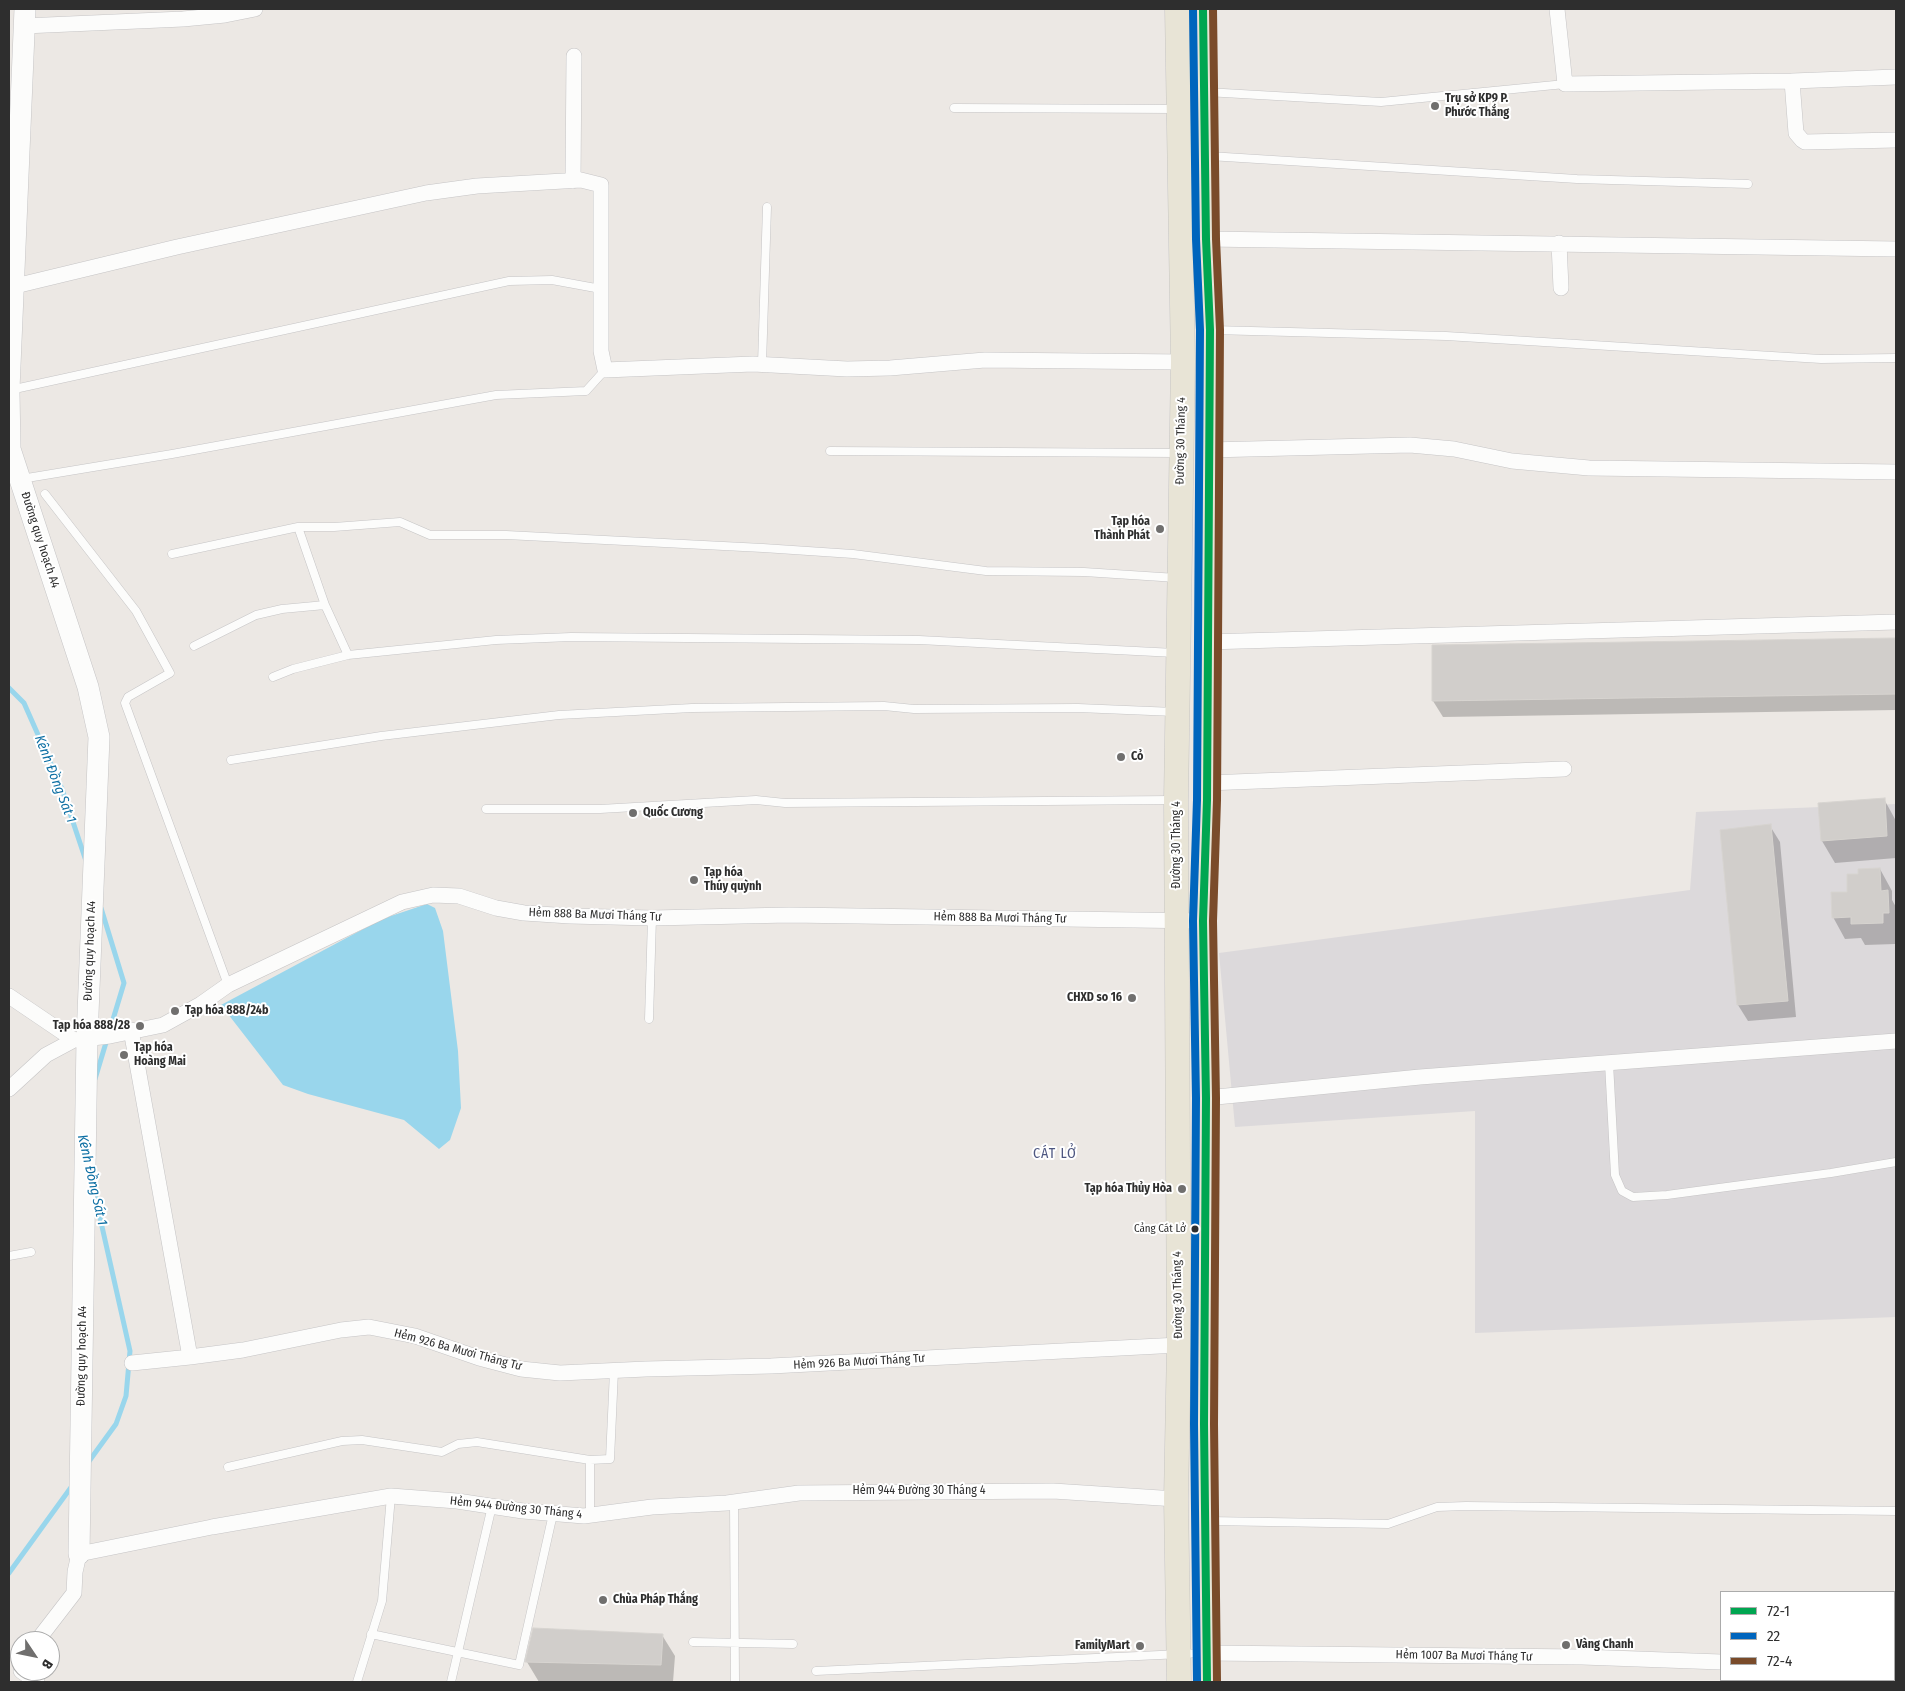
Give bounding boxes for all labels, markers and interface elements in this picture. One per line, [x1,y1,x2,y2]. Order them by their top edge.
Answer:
place label: Trụ sở KP9 P. Phước Thắng [1445,92,1509,120]
marker: Trụ sở KP9 P. Phước Thắng [1429,100,1441,112]
street label: Đường 30 Tháng 4 [1173,397,1189,485]
street label: Đường quy hoạch A4 [18,490,62,590]
place label: Tạp hóa Thành Phát [1094,515,1150,543]
marker: Tạp hóa Thành Phát [1154,523,1166,535]
water label: Kênh Đồng Sát 1 [31,733,79,825]
place label: Cỏ [1131,750,1143,764]
marker: Cỏ [1115,751,1127,763]
street label: Đường 30 Tháng 4 [1170,801,1184,889]
place label: Quốc Cương [643,806,703,820]
marker: Quốc Cương [627,807,639,819]
place label: Tạp hóa Thúy quỳnh [704,866,762,894]
marker: Tạp hóa Thúy quỳnh [688,874,700,886]
street label: Đường quy hoạch A4 [81,901,99,1001]
street label: Hẻm 888 Ba Mươi Tháng Tư [528,905,662,925]
street label: Hẻm 888 Ba Mươi Tháng Tư [933,910,1067,926]
place label: CHXD so 16 [1067,991,1122,1005]
marker: CHXD so 16 [1126,992,1138,1004]
place label: Tạp hóa 888/24b [185,1004,268,1018]
marker: Tạp hóa 888/24b [169,1005,181,1017]
place label: Tạp hóa 888/28 [53,1019,130,1033]
marker: Tạp hóa 888/28 [134,1020,146,1032]
place label: Tạp hóa Hoàng Mai [134,1041,186,1069]
marker: Tạp hóa Hoàng Mai [118,1049,130,1061]
water label: Kênh Đồng Sát 1 [73,1133,111,1227]
district label: CÁT LỞ [1032,1146,1078,1162]
place label: Tạp hóa Thủy Hòa [1085,1182,1172,1196]
marker: Tạp hóa Thủy Hòa [1176,1183,1188,1195]
place label: Cảng Cát Lở [1134,1222,1186,1236]
marker: Cảng Cát Lở [1190,1224,1200,1234]
street label: Đường 30 Tháng 4 [1170,1251,1186,1339]
street label: Đường quy hoạch A4 [74,1306,90,1406]
street label: Hẻm 926 Ba Mươi Tháng Tư [393,1326,523,1374]
street label: Hẻm 926 Ba Mươi Tháng Tư [793,1351,925,1373]
street label: Hẻm 944 Đường 30 Tháng 4 [852,1484,986,1498]
street label: Hẻm 944 Đường 30 Tháng 4 [449,1494,583,1522]
legend [1720,1591,1895,1681]
place label: Chùa Pháp Thắng [613,1593,698,1607]
marker: Chùa Pháp Thắng [597,1594,609,1606]
text: 72-1 [1767,1602,1790,1620]
text: 22 [1767,1627,1780,1645]
north arrow [10,1631,60,1681]
place label: Vàng Chanh [1576,1638,1634,1652]
place label: FamilyMart [1075,1639,1130,1653]
marker: Vàng Chanh [1560,1639,1572,1651]
marker: FamilyMart [1134,1640,1146,1652]
street label: Hẻm 1007 Ba Mươi Tháng Tư [1396,1648,1532,1664]
text: 72-4 [1767,1652,1792,1670]
text: B [38,1656,56,1672]

